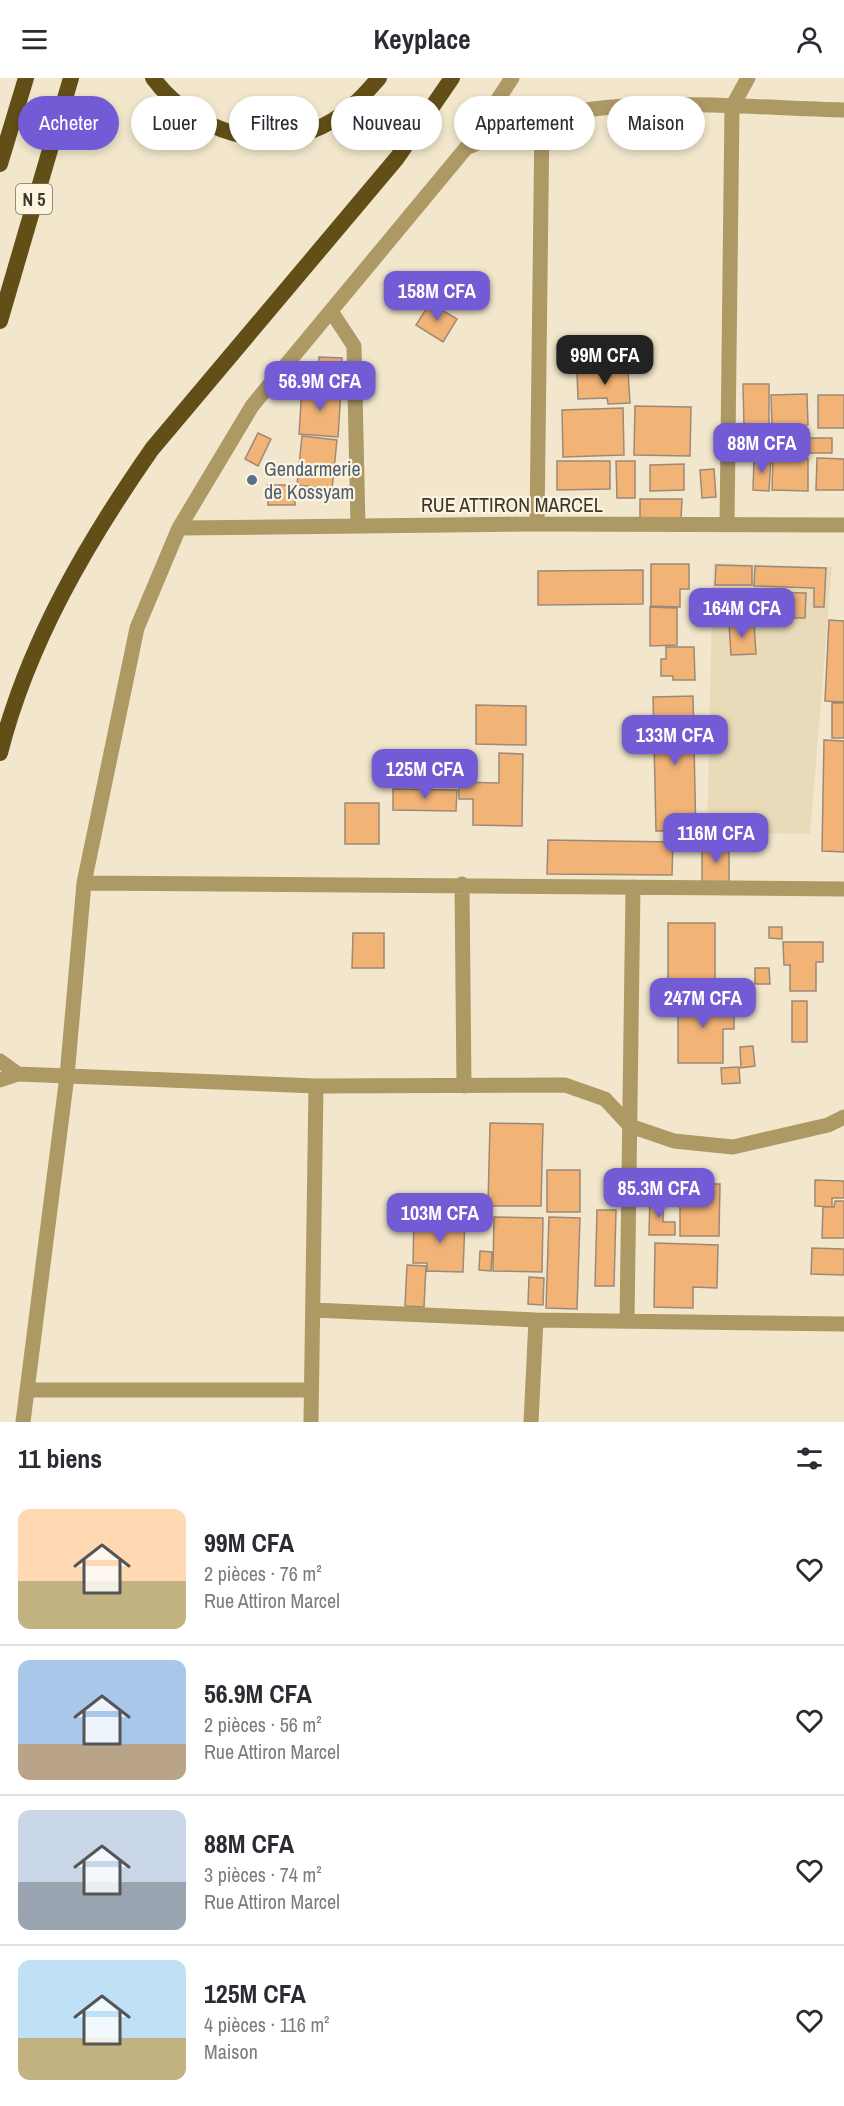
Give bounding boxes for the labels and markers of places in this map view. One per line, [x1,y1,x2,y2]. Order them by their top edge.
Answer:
pin: 158M CFA [375,271,499,322]
pin: 99M CFA [550,335,660,386]
pin: 56.9M CFA [251,361,389,412]
pin: 88M CFA [707,423,817,474]
place label: Gendarmerie de Kossyam [264,455,361,505]
marker: Gendarmerie de Kossyam [245,473,259,487]
pin: 164M CFA [680,588,804,639]
pin: 133M CFA [613,715,737,766]
pin: 125M CFA [363,749,487,800]
pin: 116M CFA [654,813,778,864]
pin: 247M CFA [641,978,765,1029]
pin: 85.3M CFA [590,1168,728,1219]
pin: 103M CFA [378,1193,502,1244]

